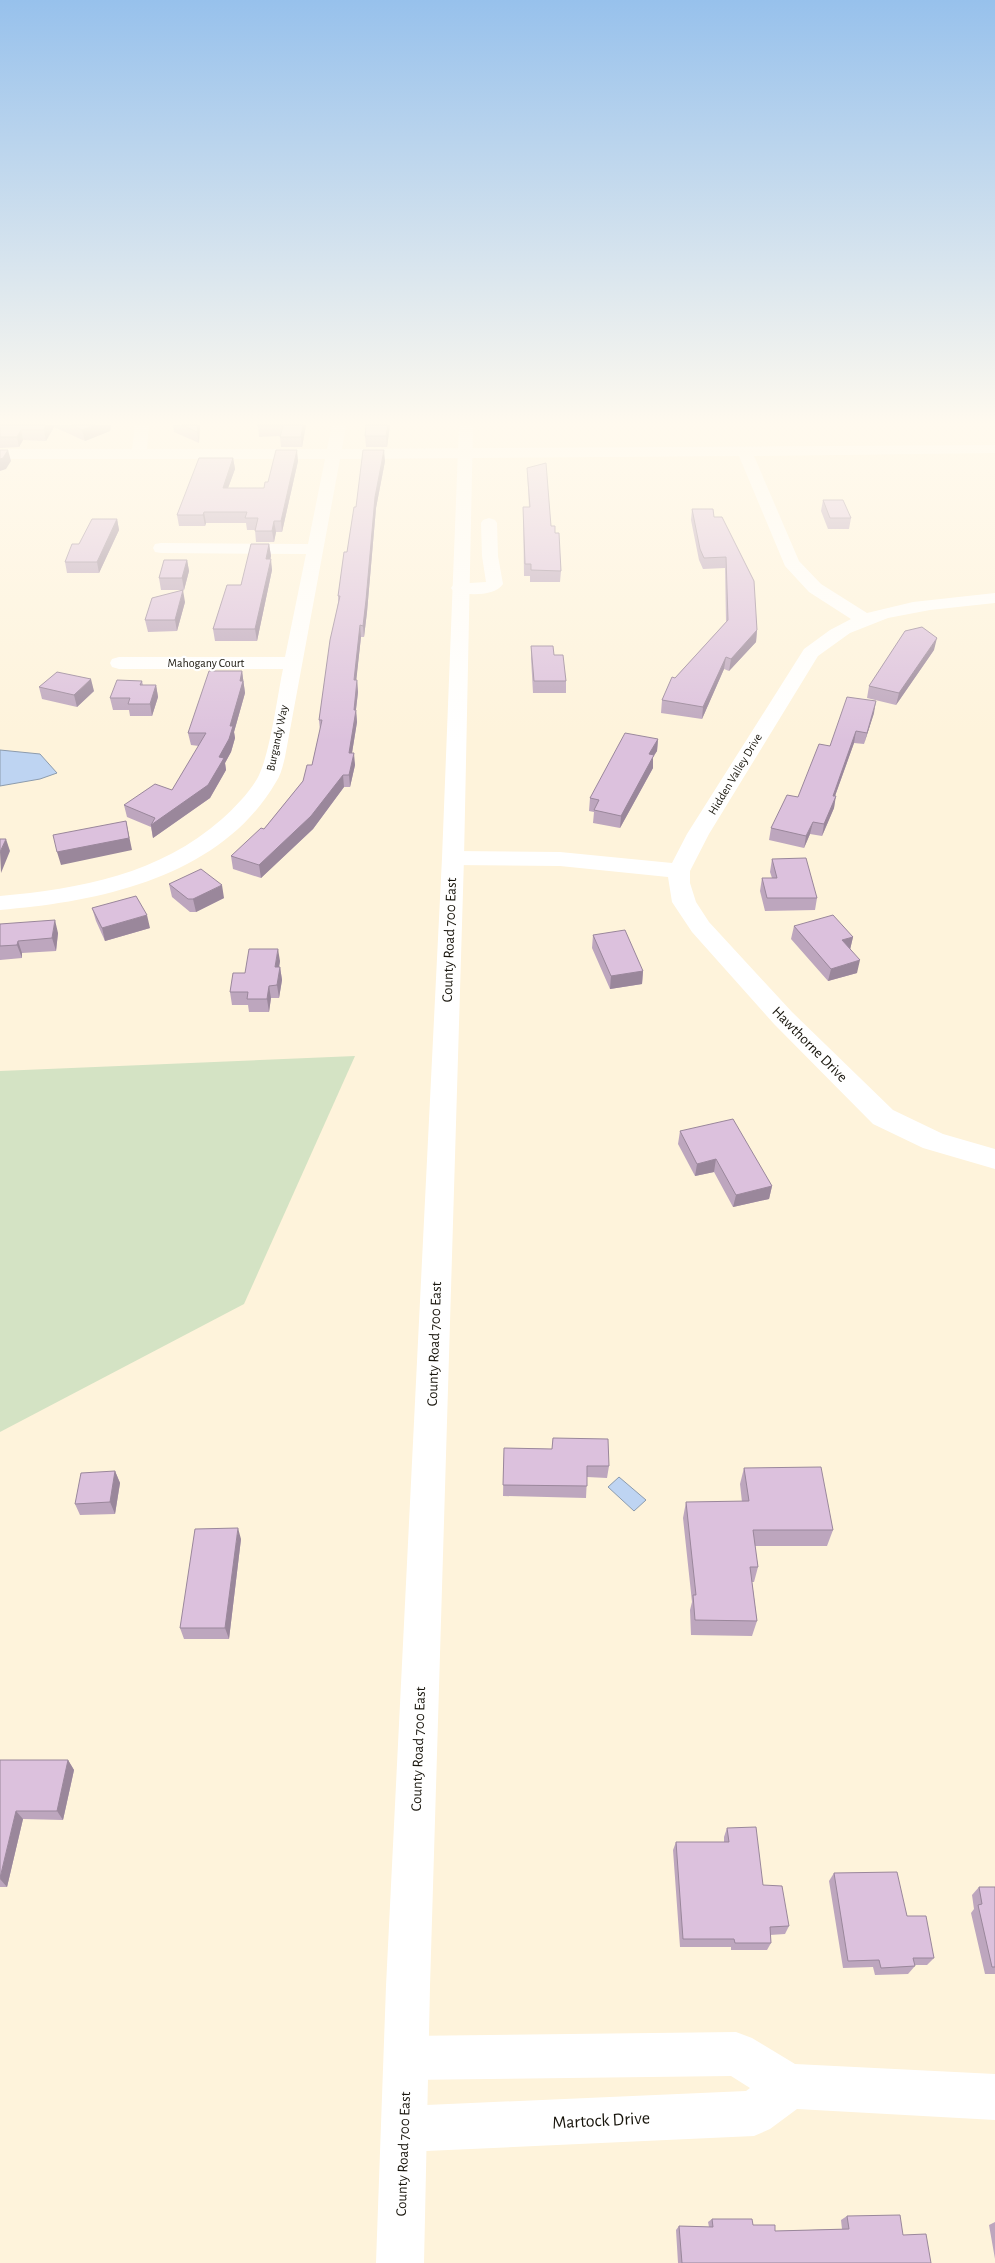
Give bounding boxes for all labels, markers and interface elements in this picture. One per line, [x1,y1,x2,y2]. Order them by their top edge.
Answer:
street label: Mahogany Court [168,657,245,670]
street label: Burgandy Way [264,704,291,772]
street label: Hidden Valley Drive [706,731,765,817]
street label: County Road 700 East [440,877,459,1003]
street label: Hawthorne Drive [769,1004,850,1085]
street label: County Road 700 East [425,1281,444,1407]
street label: County Road 700 East [409,1686,428,1812]
street label: County Road 700 East [394,2091,413,2217]
street label: Martock Drive [552,2109,650,2133]

